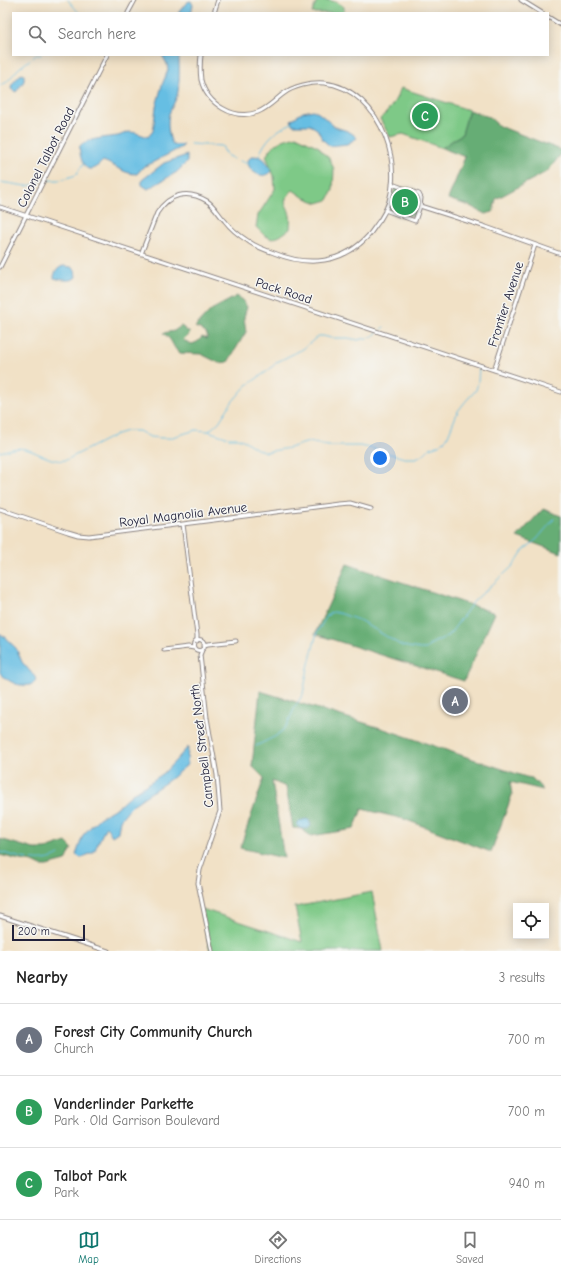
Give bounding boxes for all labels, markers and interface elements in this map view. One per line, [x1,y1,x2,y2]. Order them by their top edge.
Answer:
search box [12,12,549,56]
icon: search [26,23,48,45]
text: Search here [58,25,136,43]
pin: C [412,101,438,131]
street label: Colonel Talbot Road [14,105,77,210]
pin: B [392,187,418,217]
street label: Frontier Avenue [485,259,526,349]
street label: Pack Road [254,274,314,307]
your location [370,448,390,468]
street label: Royal Magnolia Avenue [118,499,248,530]
street label: Campbell Street North [186,683,216,808]
pin: A [442,686,468,716]
map controls [513,903,549,939]
button: locate [513,903,549,939]
scale bar [12,923,85,942]
text: 200 m [18,925,50,938]
text: Nearby [16,968,67,987]
text: 3 results [499,970,545,985]
text: Forest City Community Church [54,1023,252,1041]
text: A [25,1032,33,1047]
text: 700 m [508,1032,545,1047]
text: Church [54,1041,94,1056]
text: Vanderlinder Parkette [54,1095,194,1113]
text: B [25,1104,33,1119]
text: 700 m [508,1104,545,1119]
text: Park · Old Garrison Boulevard [54,1113,220,1128]
text: Talbot Park [54,1167,127,1185]
text: C [25,1176,33,1191]
text: 940 m [509,1176,545,1191]
text: Park [54,1185,79,1200]
tab: Map [78,1229,100,1266]
tab: Directions [255,1229,301,1266]
tab: Saved [456,1229,483,1266]

